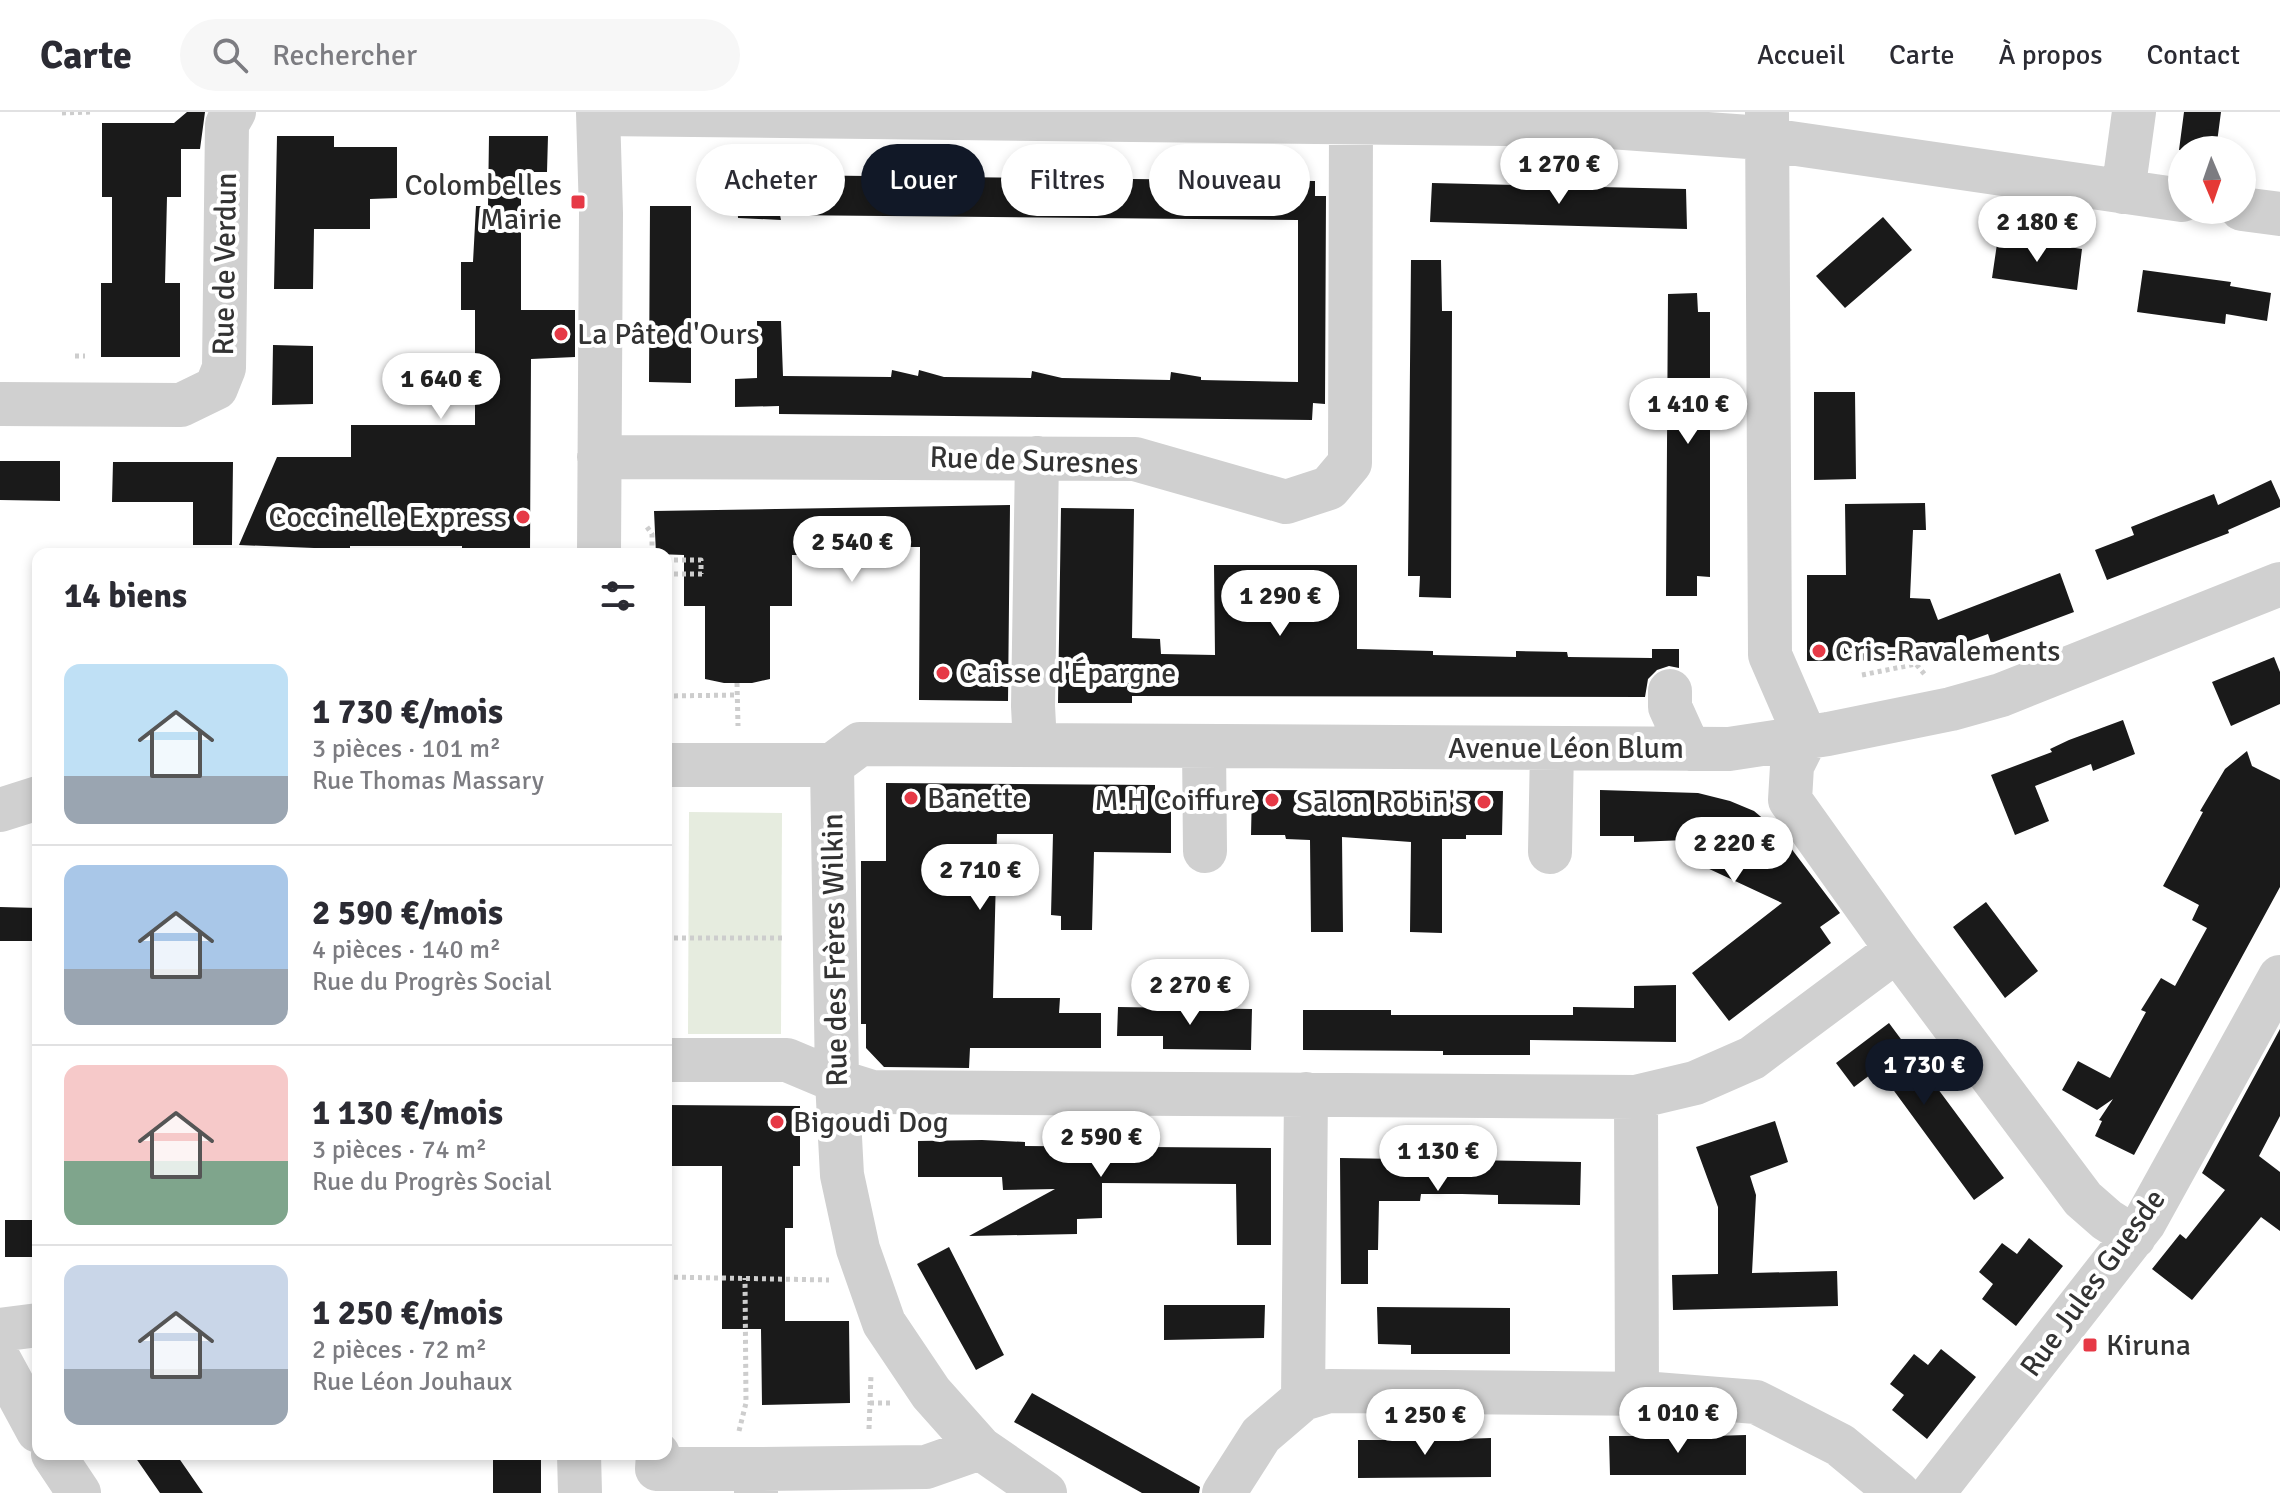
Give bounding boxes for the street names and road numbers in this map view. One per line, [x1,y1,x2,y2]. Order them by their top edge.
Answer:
street label: Rue de Verdun [205,172,245,356]
street label: Rue de Suresnes [929,439,1139,483]
street label: Avenue Léon Blum [1448,730,1684,767]
street label: Rue des Frères Wilkin [814,813,856,1087]
street label: Rue Jules Guesde [2012,1182,2174,1384]

